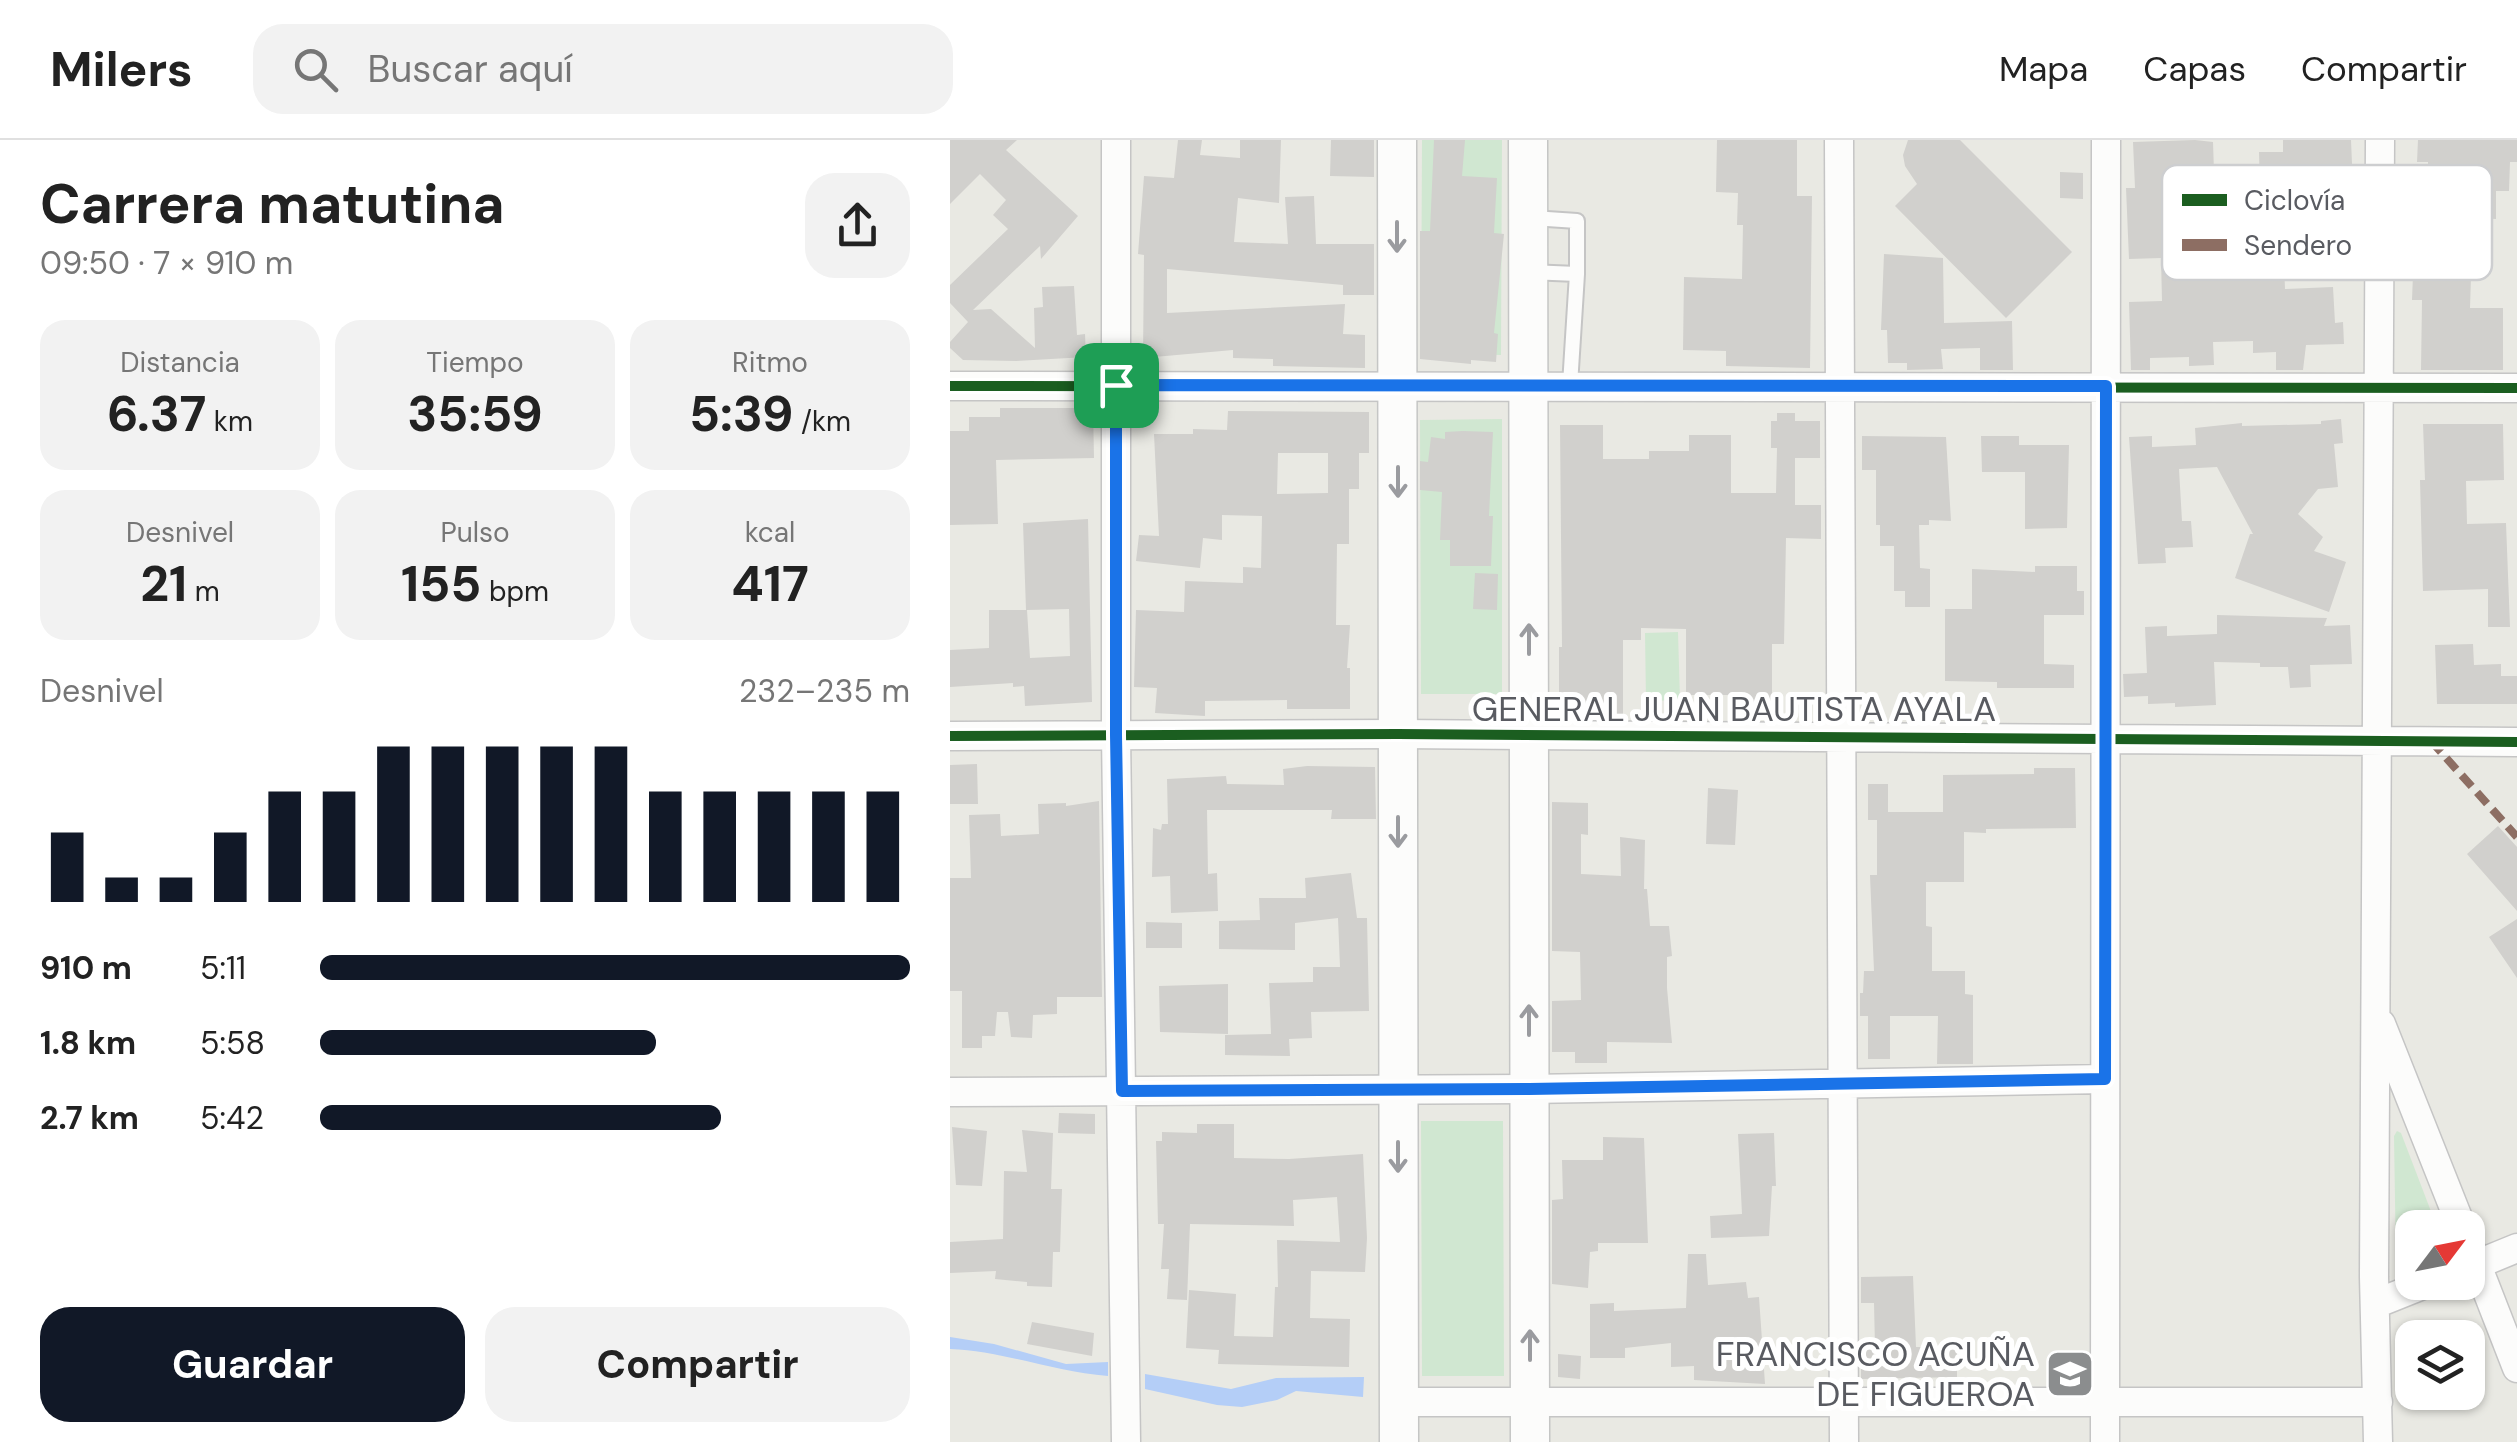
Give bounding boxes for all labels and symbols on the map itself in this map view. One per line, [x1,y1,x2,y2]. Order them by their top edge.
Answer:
legend [2162,165,2492,280]
text: Ciclovía [2244,182,2345,219]
one-way arrow [1388,220,1406,253]
text: Sendero [2244,227,2352,264]
pin [1074,343,1159,428]
one-way arrow [1388,466,1408,498]
one-way arrow [1520,623,1538,656]
street label: GENERAL JUAN BAUTISTA AYALA [1472,686,1996,732]
one-way arrow [1388,814,1408,847]
one-way arrow [1520,1004,1538,1036]
one-way arrow [1388,1140,1408,1172]
north arrow [2395,1210,2485,1300]
one-way arrow [1520,1329,1539,1361]
place label: FRANCISCO ACUÑA DE FIGUEROA [1716,1331,2035,1417]
school or university icon: FRANCISCO ACUÑA DE FIGUEROA [2044,1348,2096,1400]

